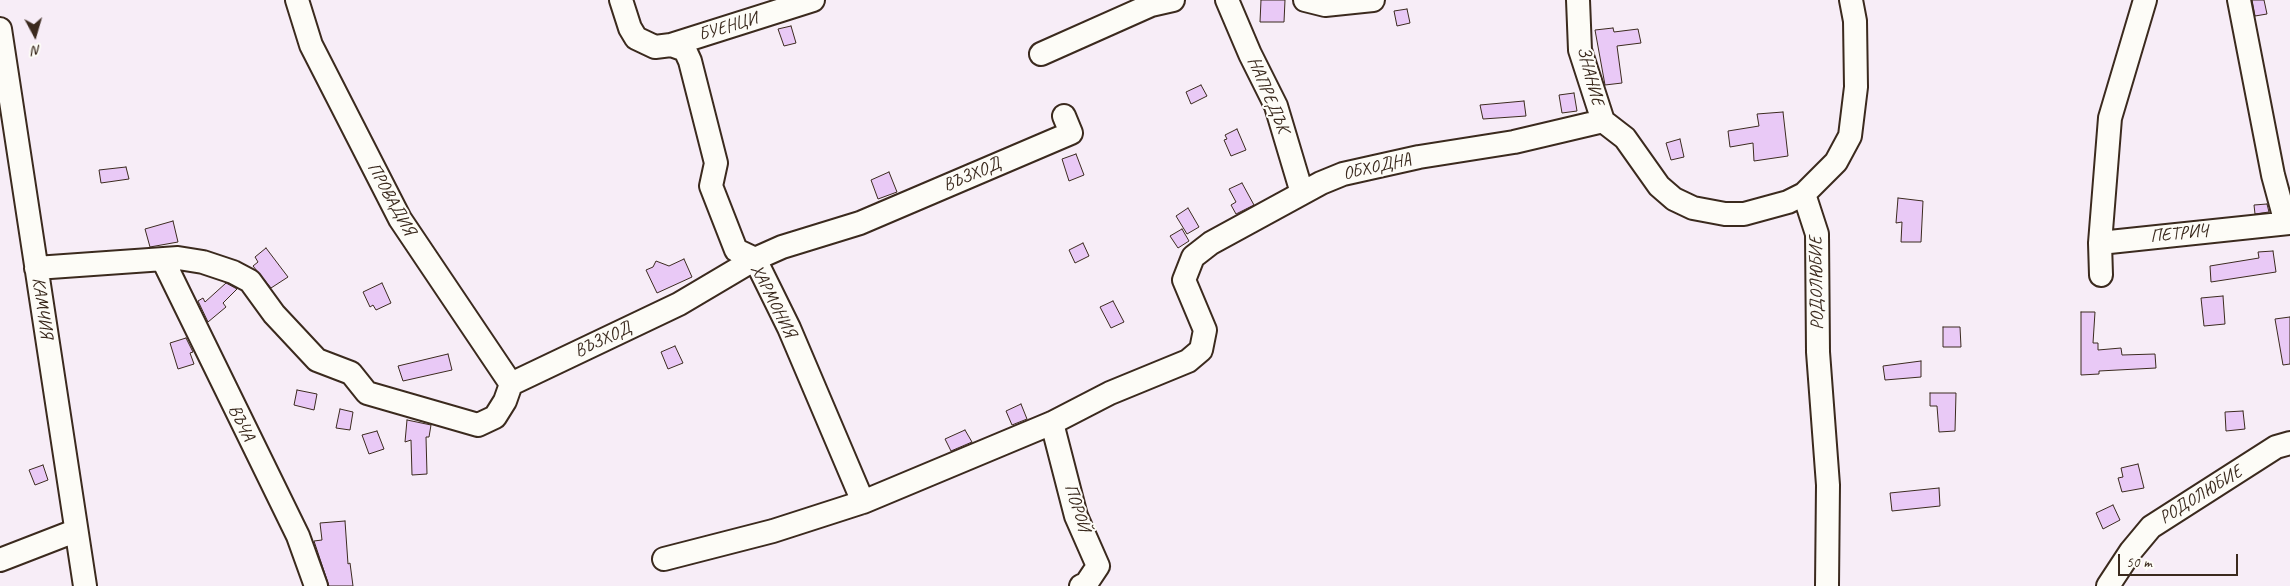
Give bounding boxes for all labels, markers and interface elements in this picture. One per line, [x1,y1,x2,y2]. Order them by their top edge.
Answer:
street label: БУЕНЦИ [696,8,760,46]
north arrow [10,10,60,60]
text: N [31,42,42,59]
street label: ЗНАНИЕ [1572,44,1608,108]
street label: НАПРЕДЪК [1242,54,1294,136]
street label: ОБХОДНА [1341,149,1413,185]
street label: ВЪЗХОД [940,153,1004,197]
street label: ПРОВАДИЯ [362,159,420,239]
street label: ПЕТРИЧ [2149,220,2209,248]
street label: РОДОЛЮБИЕ [1805,236,1829,330]
street label: ХАРМОНИЯ [745,261,801,341]
street label: КАМЧИЯ [27,276,57,340]
street label: ВЪЗХОД [571,317,635,363]
street label: ВЪЧА [223,401,259,445]
street label: РОДОЛЮБИЕ [2156,461,2246,529]
street label: ПОРОЙ [1059,482,1095,534]
scale bar [2120,544,2240,576]
text: 50 m [2126,553,2152,572]

